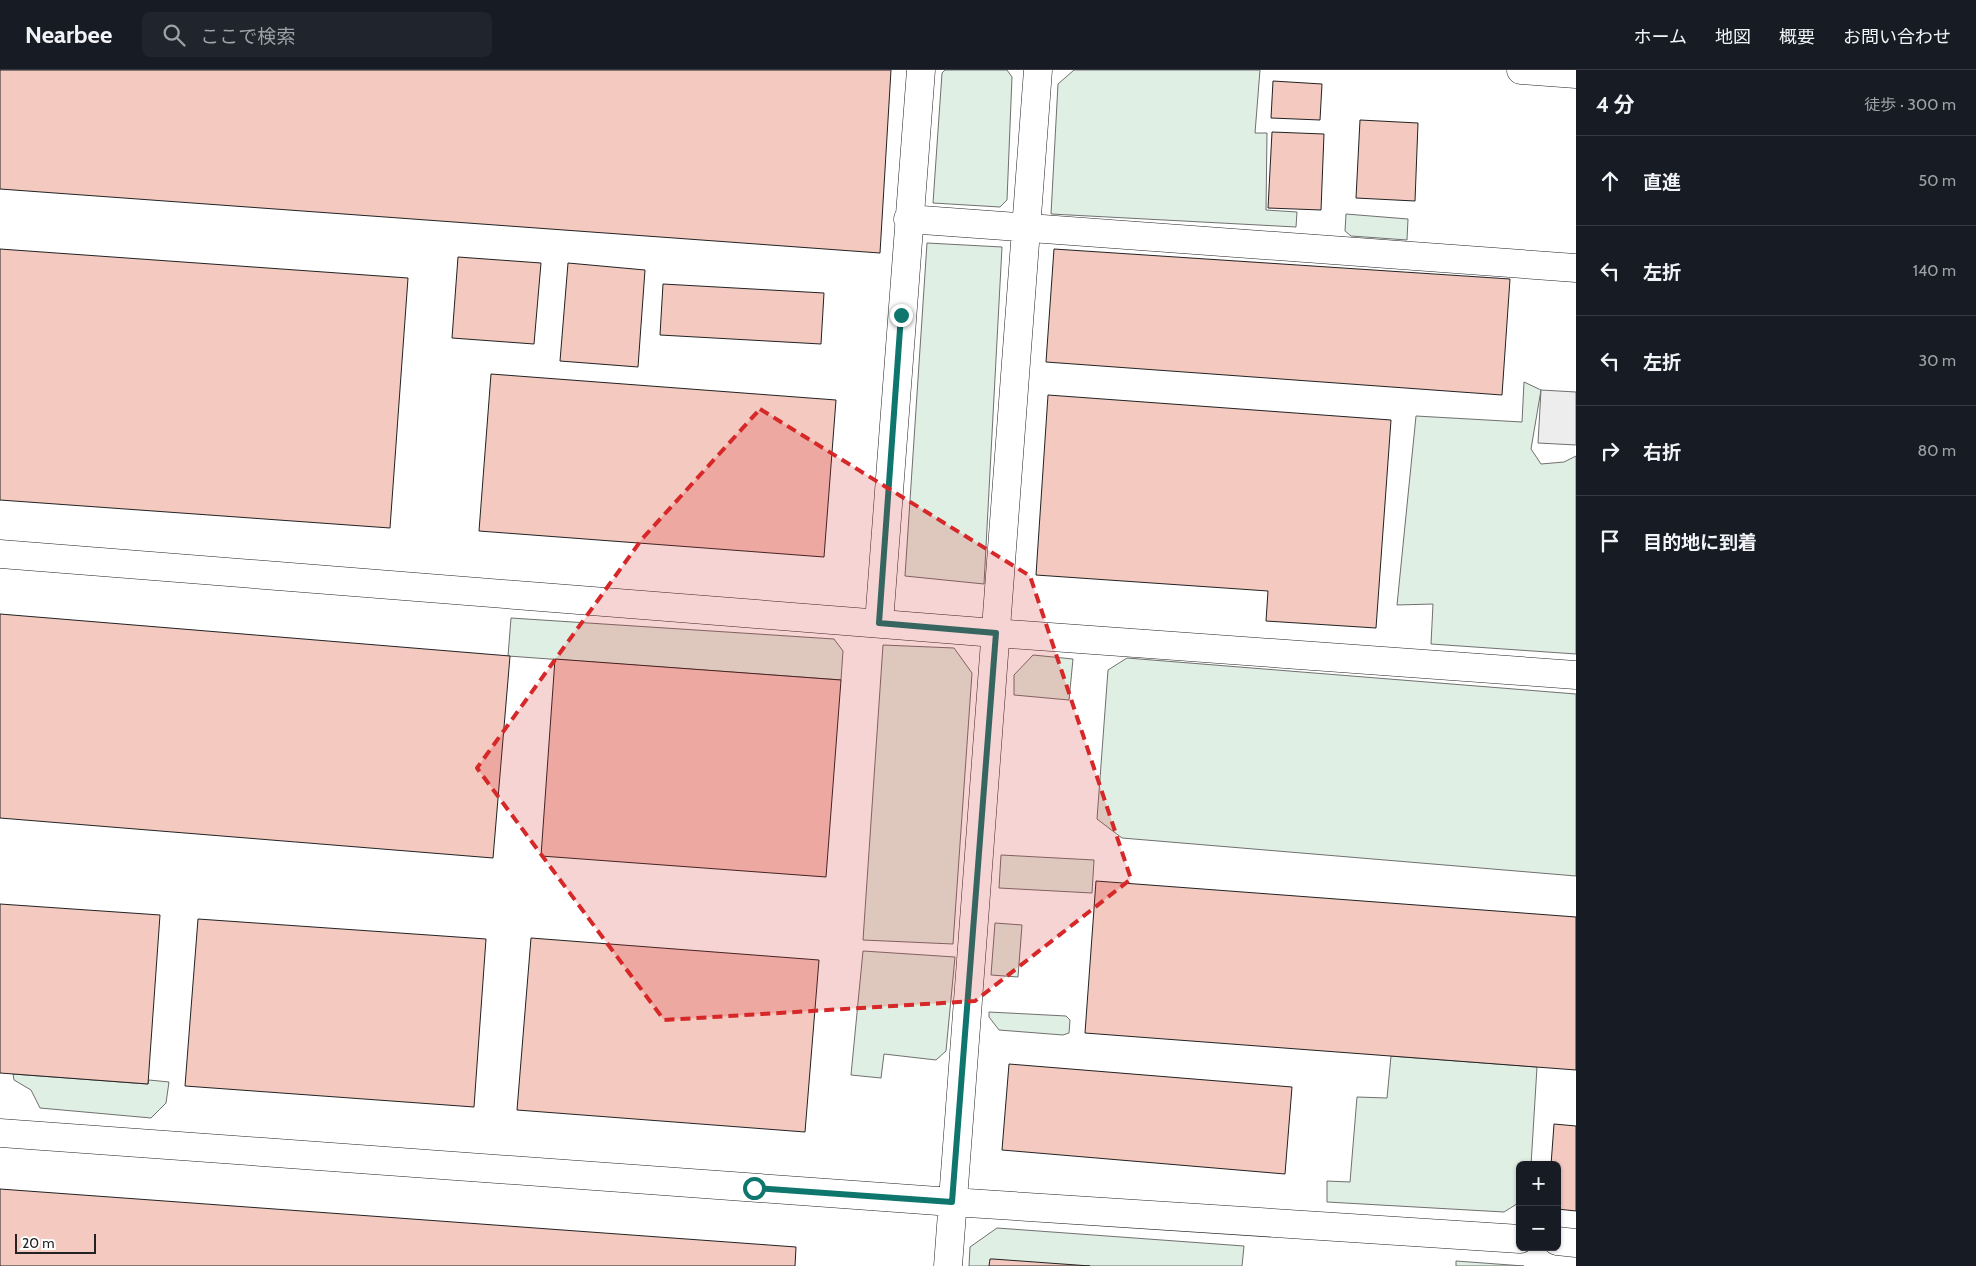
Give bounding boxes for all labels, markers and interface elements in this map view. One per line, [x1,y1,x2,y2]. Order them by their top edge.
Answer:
search box [142,12,492,57]
text: Nearbee [25,20,112,49]
icon: search [160,21,188,49]
text: ここで検索 [200,25,295,48]
text: ホーム [1634,26,1687,48]
text: 地図 [1715,26,1751,48]
text: 概要 [1779,26,1815,48]
text: お問い合わせ [1843,26,1951,48]
text: 4 分 [1596,92,1635,117]
text: 徒歩 · 300 m [1864,95,1956,114]
icon: ahead [1596,167,1624,195]
text: 直進 [1643,171,1681,194]
text: 50 m [1919,171,1956,190]
icon: left [1596,257,1624,285]
text: 左折 [1643,261,1681,284]
text: 140 m [1913,261,1956,280]
route end [890,304,913,327]
icon: left [1596,347,1624,375]
text: 左折 [1643,351,1681,374]
text: 30 m [1919,351,1956,370]
icon: right [1596,437,1624,465]
text: 右折 [1643,441,1681,464]
text: 80 m [1918,441,1956,460]
icon: arrive [1596,527,1624,555]
text: 目的地に到着 [1643,531,1757,554]
map controls [1516,1161,1561,1251]
button: + [1516,1161,1561,1206]
route start [743,1177,766,1200]
button: − [1516,1206,1561,1251]
scale bar [15,1231,96,1254]
text: 20 m [22,1234,55,1252]

